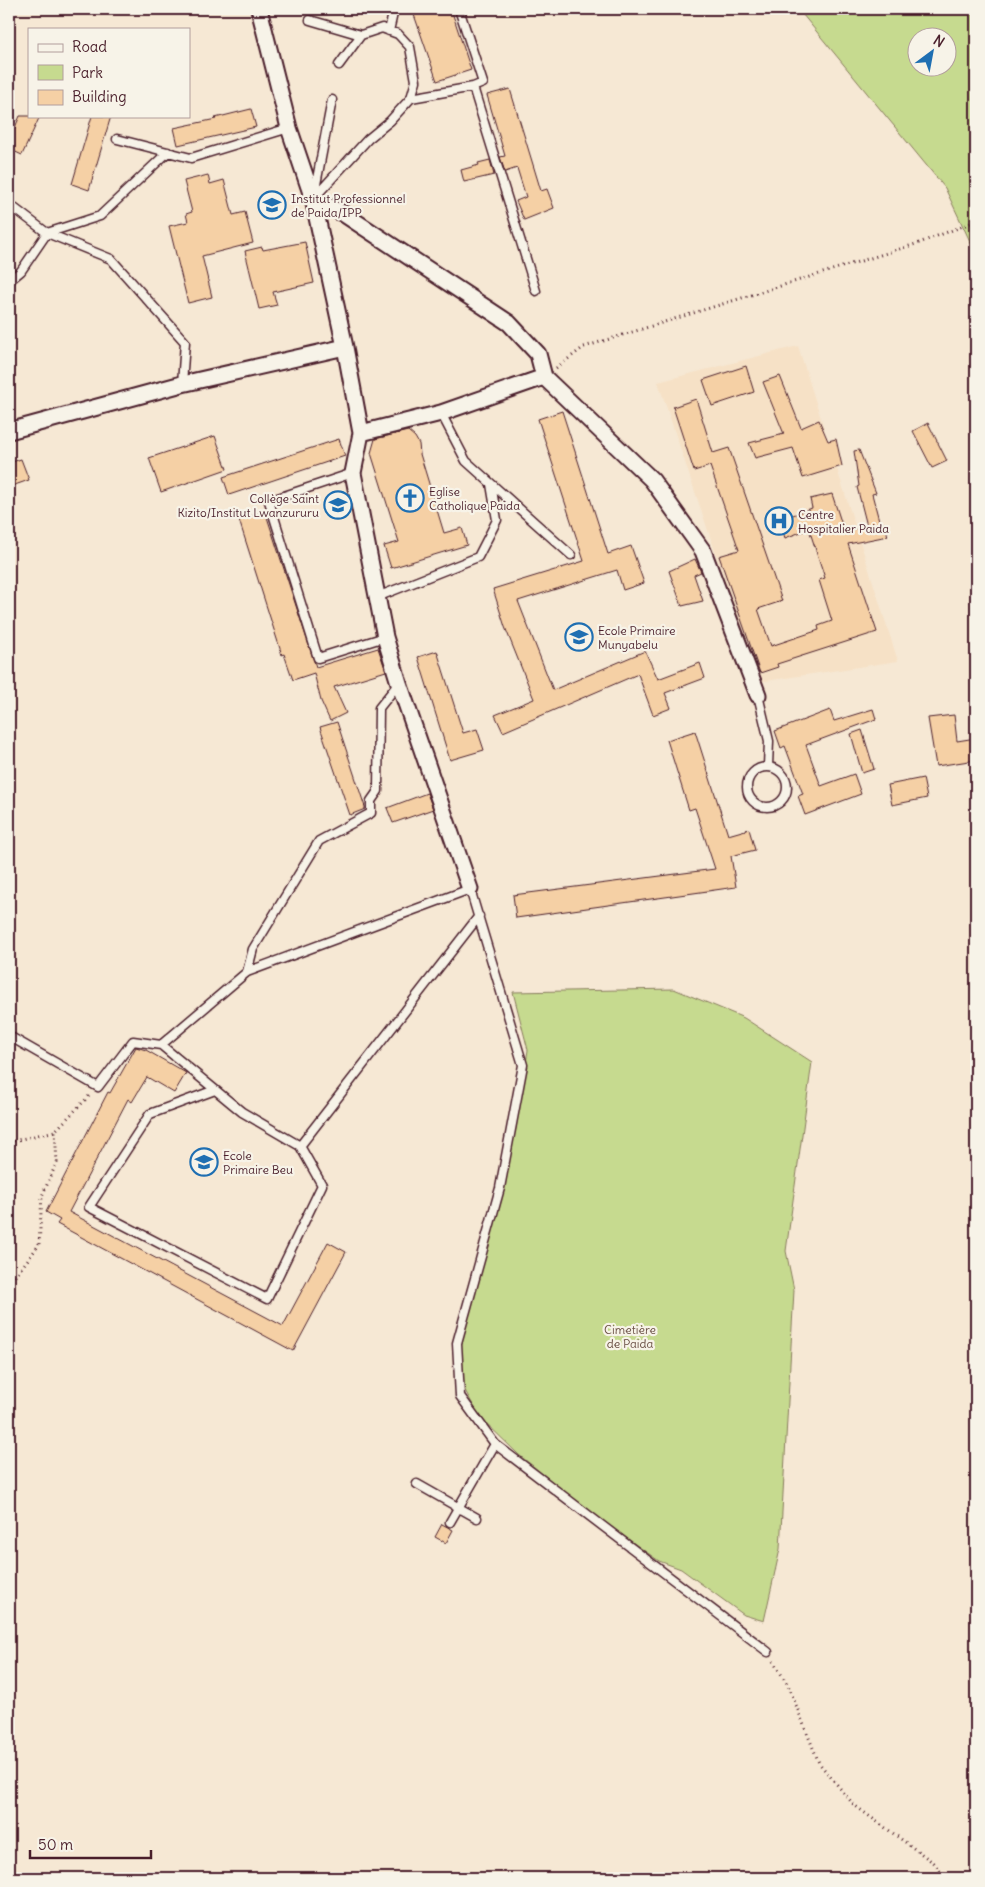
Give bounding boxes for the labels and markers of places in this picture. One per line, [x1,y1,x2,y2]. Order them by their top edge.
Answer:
school or university icon: Institut Professionnel de Paida/IPP [257,190,287,220]
place label: Institut Professionnel de Paida/IPP [291,191,405,220]
church icon: Eglise Catholique Paida [395,483,425,513]
place label: Eglise Catholique Paida [429,484,520,513]
school or university icon: Collège Saint Kizito/Institut Lwanzururu [323,490,353,520]
place label: Collège Saint Kizito/Institut Lwanzururu [177,491,319,520]
hospital icon: Centre Hospitalier Paida [764,506,794,536]
place label: Centre Hospitalier Paida [798,507,889,536]
school or university icon: Ecole Primaire Munyabelu [564,622,594,652]
place label: Ecole Primaire Munyabelu [598,623,675,652]
school or university icon: Ecole Primaire Beu [189,1147,219,1177]
place label: Ecole Primaire Beu [223,1148,293,1177]

